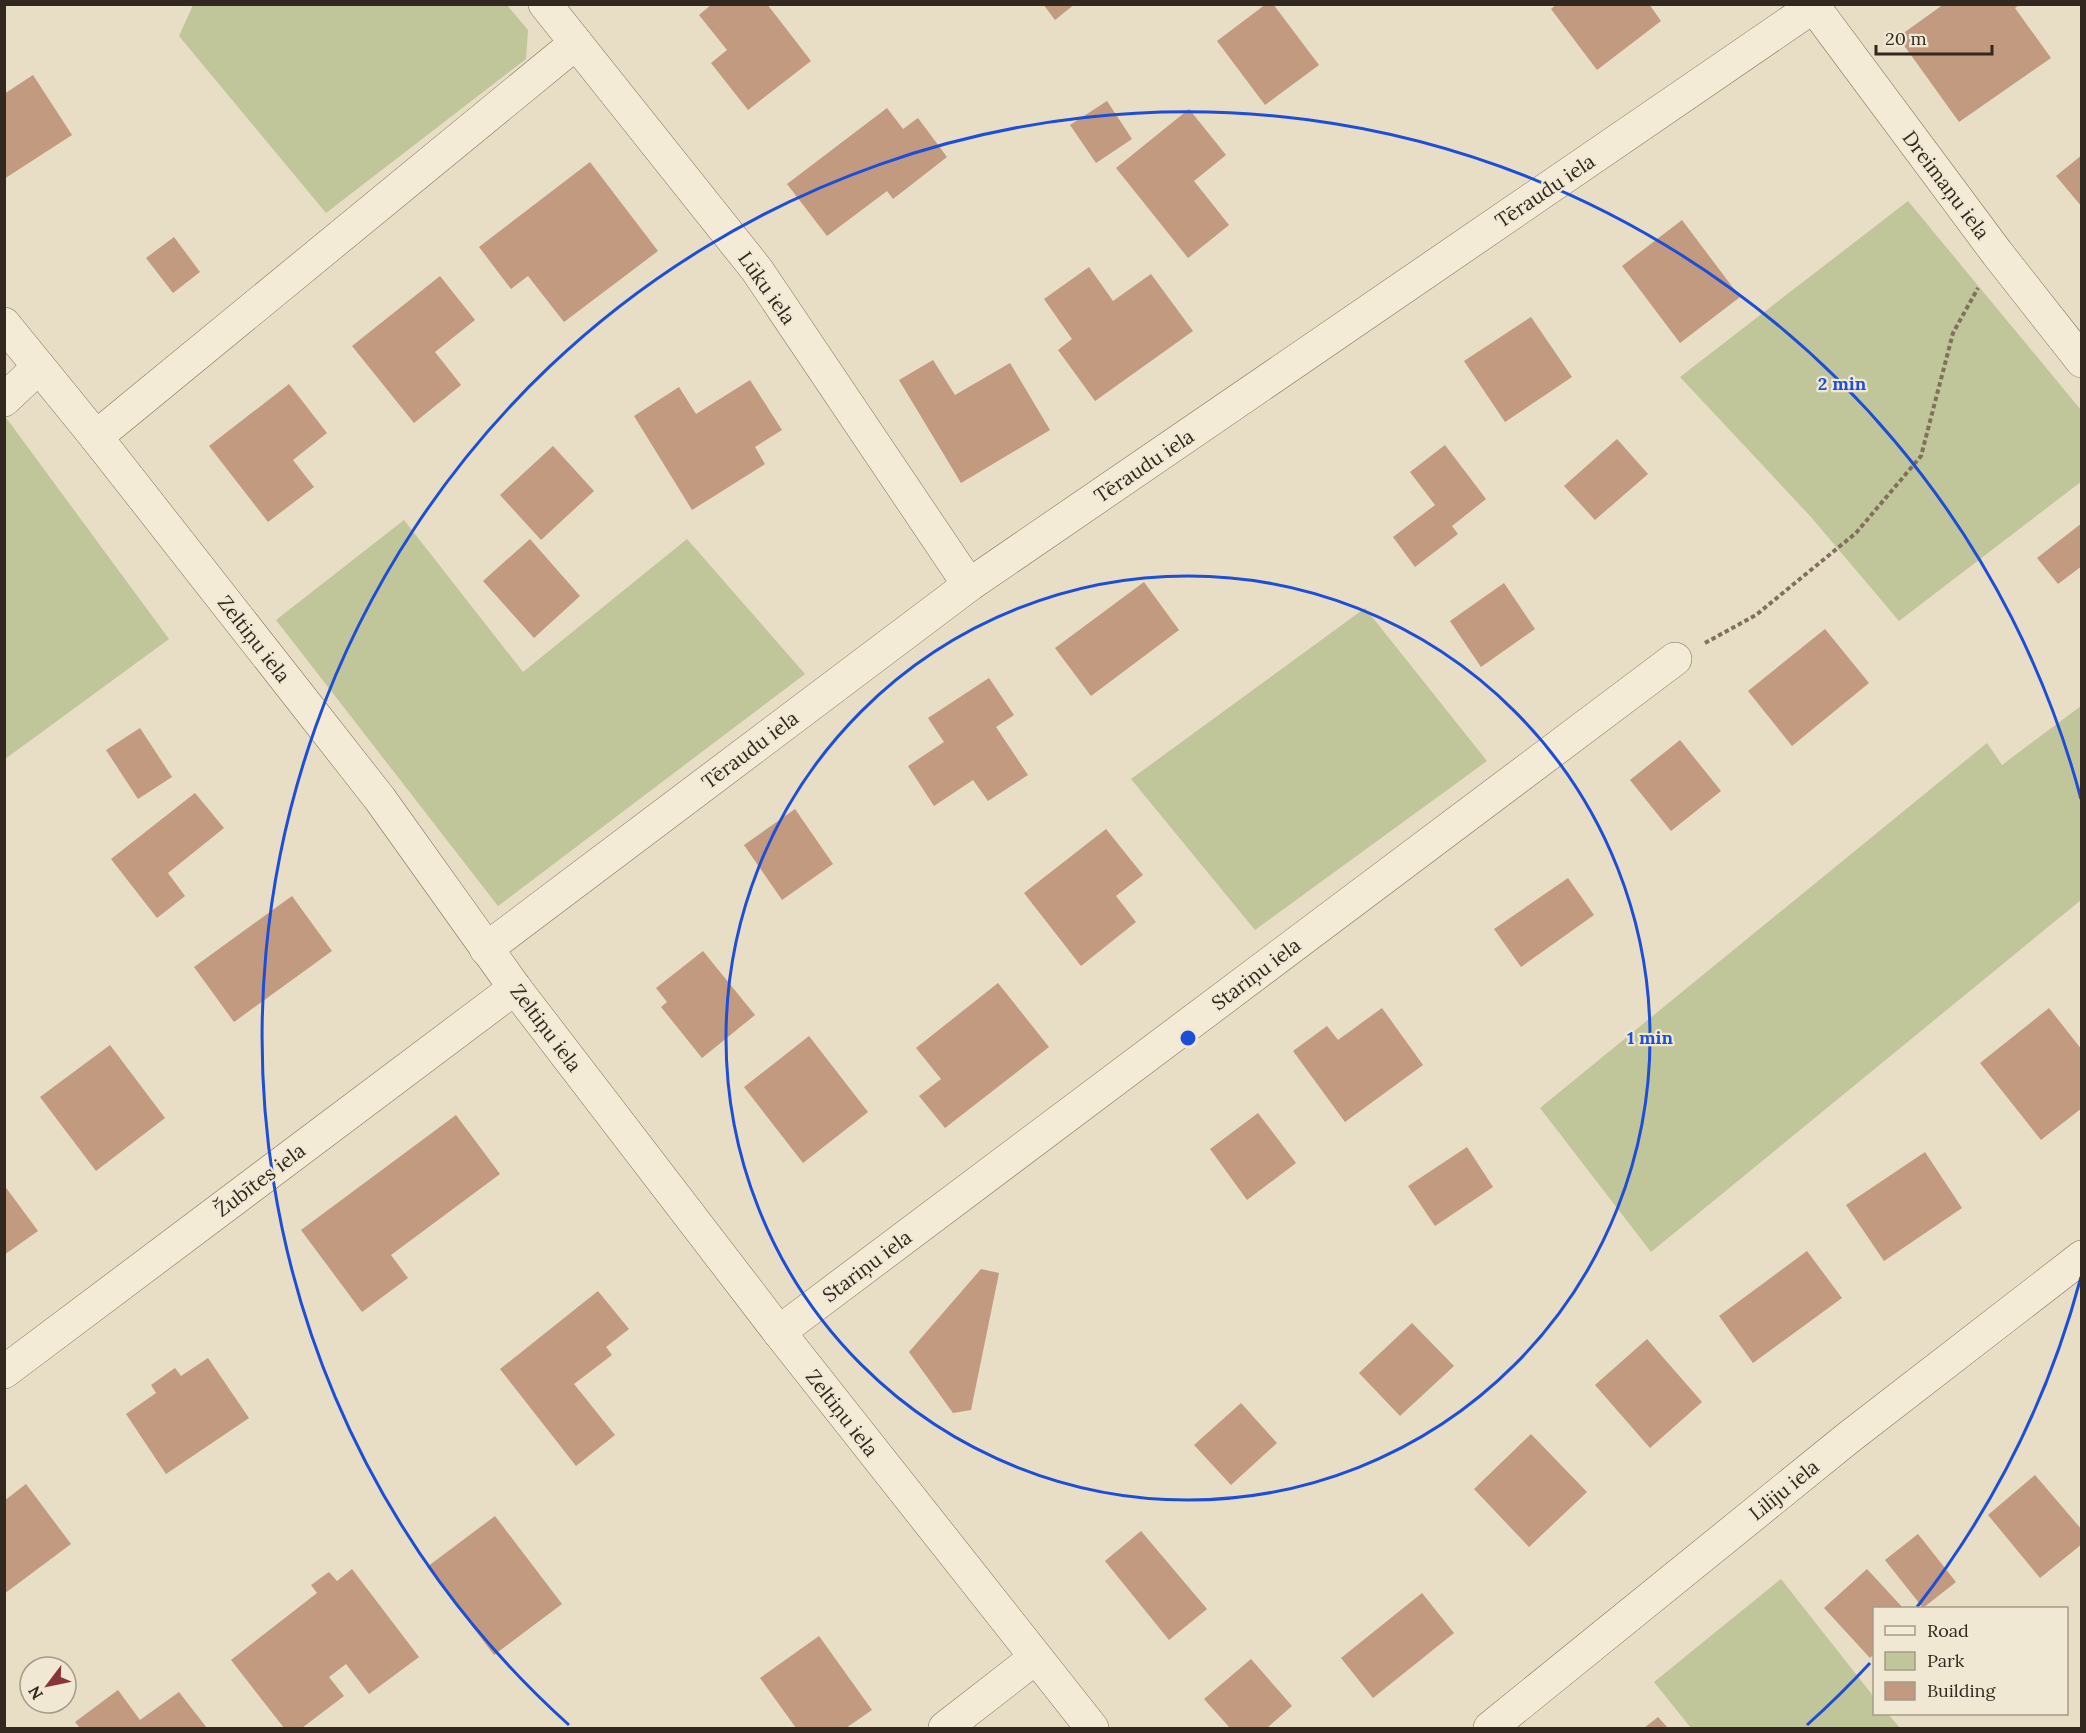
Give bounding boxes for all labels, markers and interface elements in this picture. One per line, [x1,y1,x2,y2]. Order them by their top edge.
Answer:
scale bar [1876,18,1992,56]
text: 20 m [1885,27,1927,50]
street label: Dreimaņu iela [1897,125,1995,245]
street label: Tēraudu iela [1490,148,1599,233]
street label: Lūku iela [733,246,802,329]
text: 2 min [1818,372,1867,395]
street label: Tēraudu iela [1089,423,1198,508]
street label: Zeltiņu iela [212,590,296,688]
street label: Tēraudu iela [696,705,803,794]
street label: Stariņu iela [1206,932,1306,1016]
street label: Zeltiņu iela [505,979,587,1077]
text: 1 min [1627,1026,1673,1049]
centre of rings [1178,1028,1198,1048]
street label: Žubītes iela [209,1137,310,1222]
street label: Stariņu iela [817,1224,917,1308]
street label: Zeltiņu iela [800,1364,884,1462]
street label: Liliju iela [1744,1454,1824,1525]
legend [1873,1607,2068,1715]
text: Road [1927,1619,1969,1642]
text: Park [1927,1649,1965,1672]
north arrow [18,1655,78,1715]
text: Building [1927,1679,1997,1702]
text: N [24,1682,47,1703]

